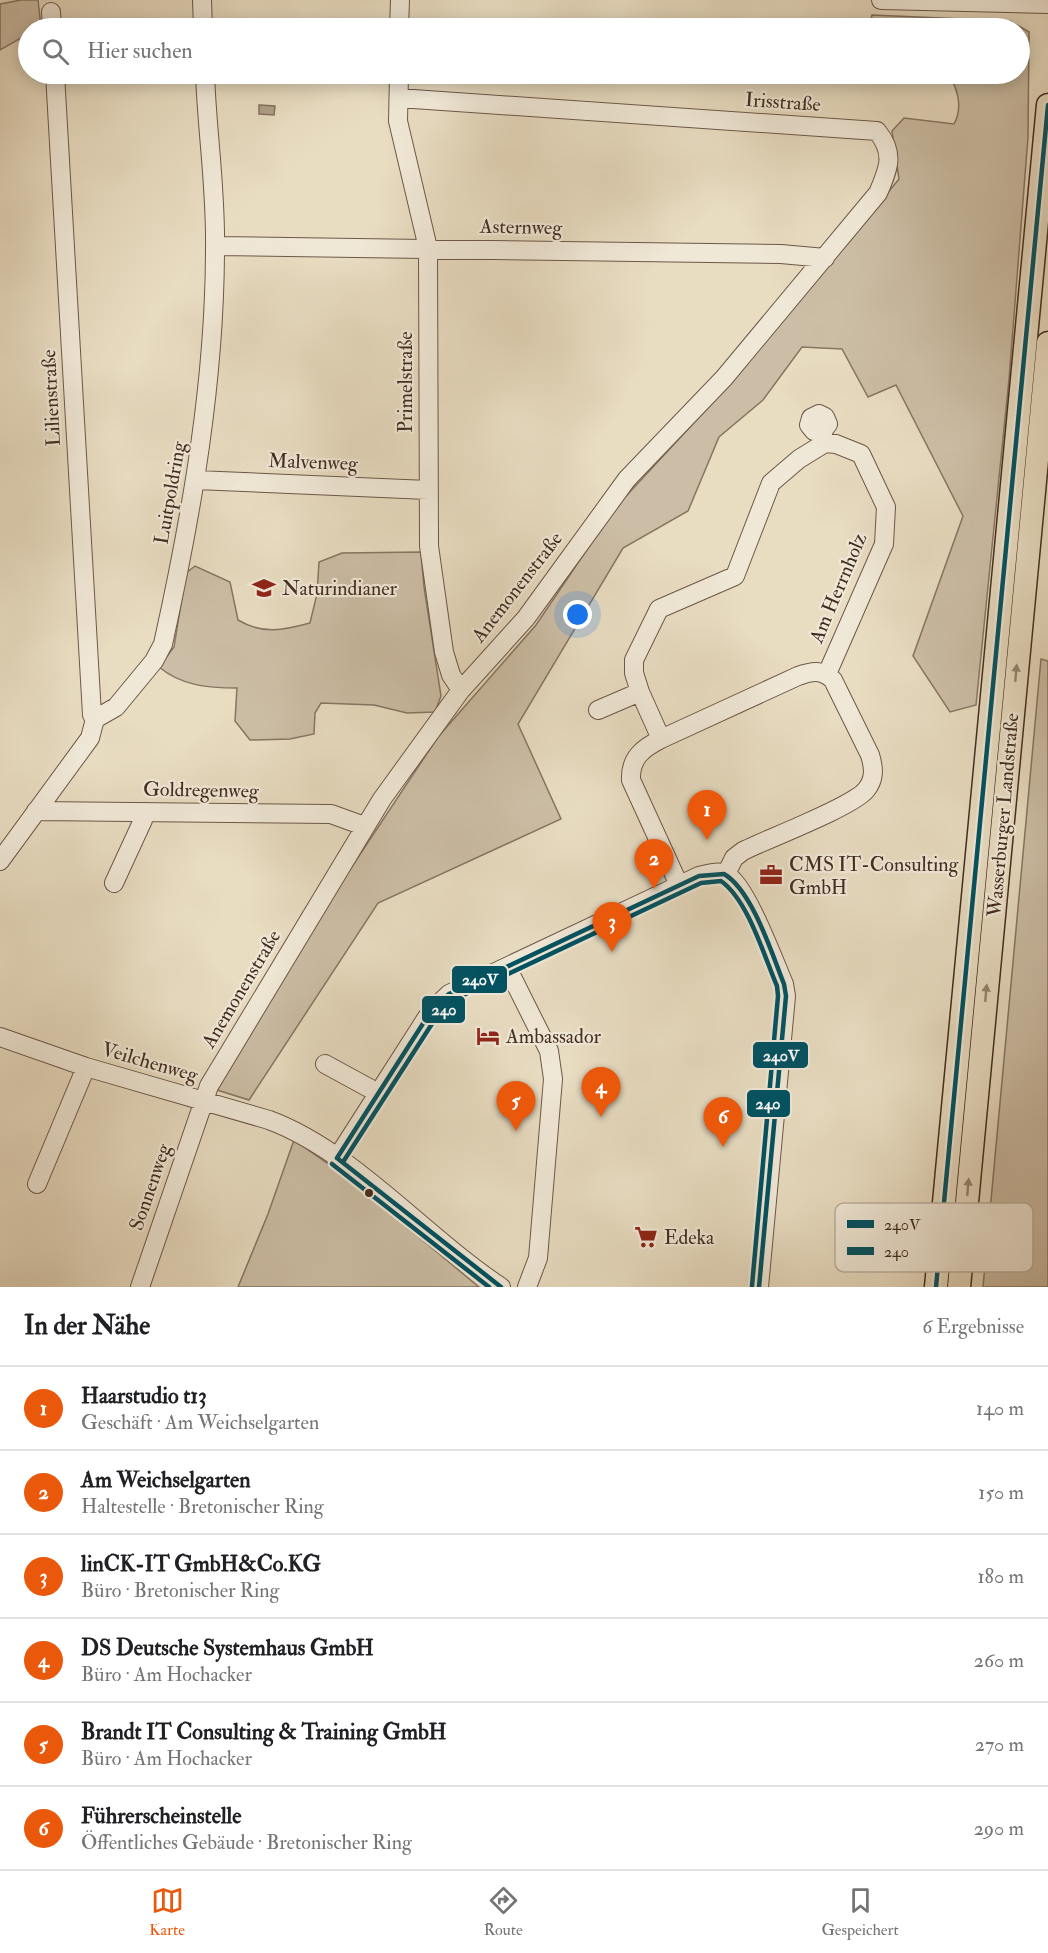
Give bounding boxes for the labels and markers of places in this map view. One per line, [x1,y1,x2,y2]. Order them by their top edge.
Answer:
school or university icon: Naturindianer [251,575,277,601]
place label: Naturindianer [282,576,398,601]
pin: 1 [688,790,726,840]
pin: 2 [634,840,674,889]
place label: CMS IT-Consulting GmbH [789,852,960,900]
office icon: CMS IT-Consulting GmbH [758,862,784,888]
pin: 3 [592,902,632,952]
hotel icon: Ambassador [475,1023,501,1049]
place label: Ambassador [505,1024,602,1049]
pin: 4 [582,1068,620,1117]
pin: 5 [496,1082,536,1131]
pin: 6 [704,1098,742,1147]
unlabelled marker [363,1187,375,1199]
supermarket icon: Edeka [633,1224,659,1250]
place label: Edeka [664,1225,715,1250]

